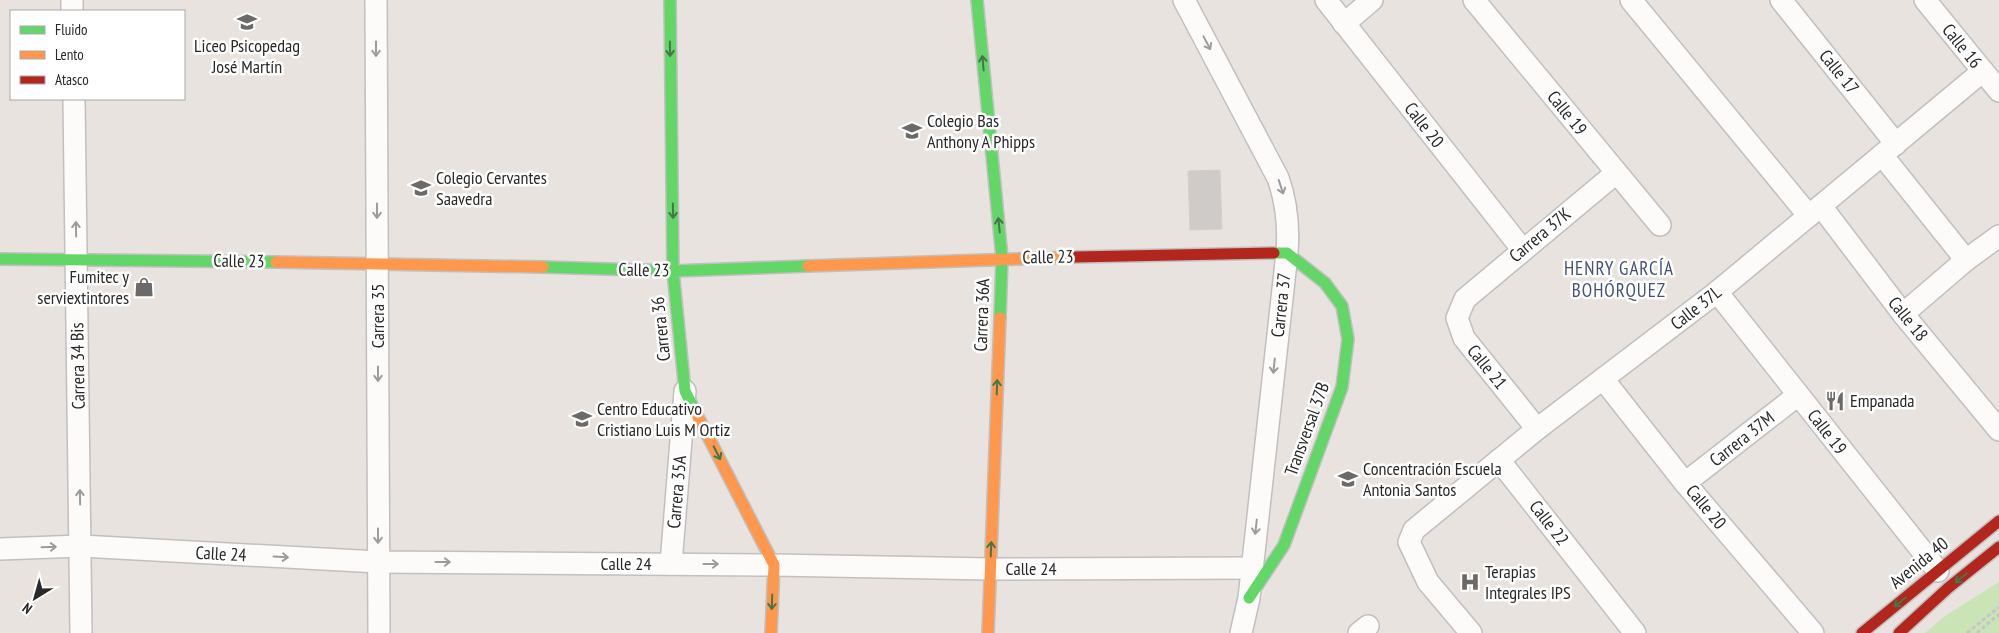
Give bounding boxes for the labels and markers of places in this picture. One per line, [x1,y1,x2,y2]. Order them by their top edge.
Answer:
school or university icon: Liceo Psicopedag José Martín [236,11,258,33]
place label: Liceo Psicopedag José Martín [194,34,300,78]
place label: Colegio Bas Anthony A Phipps [927,109,1035,153]
school or university icon: Colegio Bas Anthony A Phipps [901,120,923,142]
place label: Colegio Cervantes Saavedra [436,166,547,210]
school or university icon: Colegio Cervantes Saavedra [410,177,432,199]
place label: Fumitec y serviextintores [37,265,129,309]
shop icon: Fumitec y serviextintores [133,276,155,298]
place label: Empanada [1850,389,1915,412]
restaurant icon: Empanada [1824,390,1846,412]
place label: Centro Educativo Cristiano Luis M Ortiz [597,397,730,441]
school or university icon: Centro Educativo Cristiano Luis M Ortiz [571,408,593,430]
place label: Concentración Escuela Antonia Santos [1363,457,1502,501]
school or university icon: Concentración Escuela Antonia Santos [1337,468,1359,490]
place label: Terapias Integrales IPS [1485,560,1571,604]
hospital icon: Terapias Integrales IPS [1459,571,1481,593]

